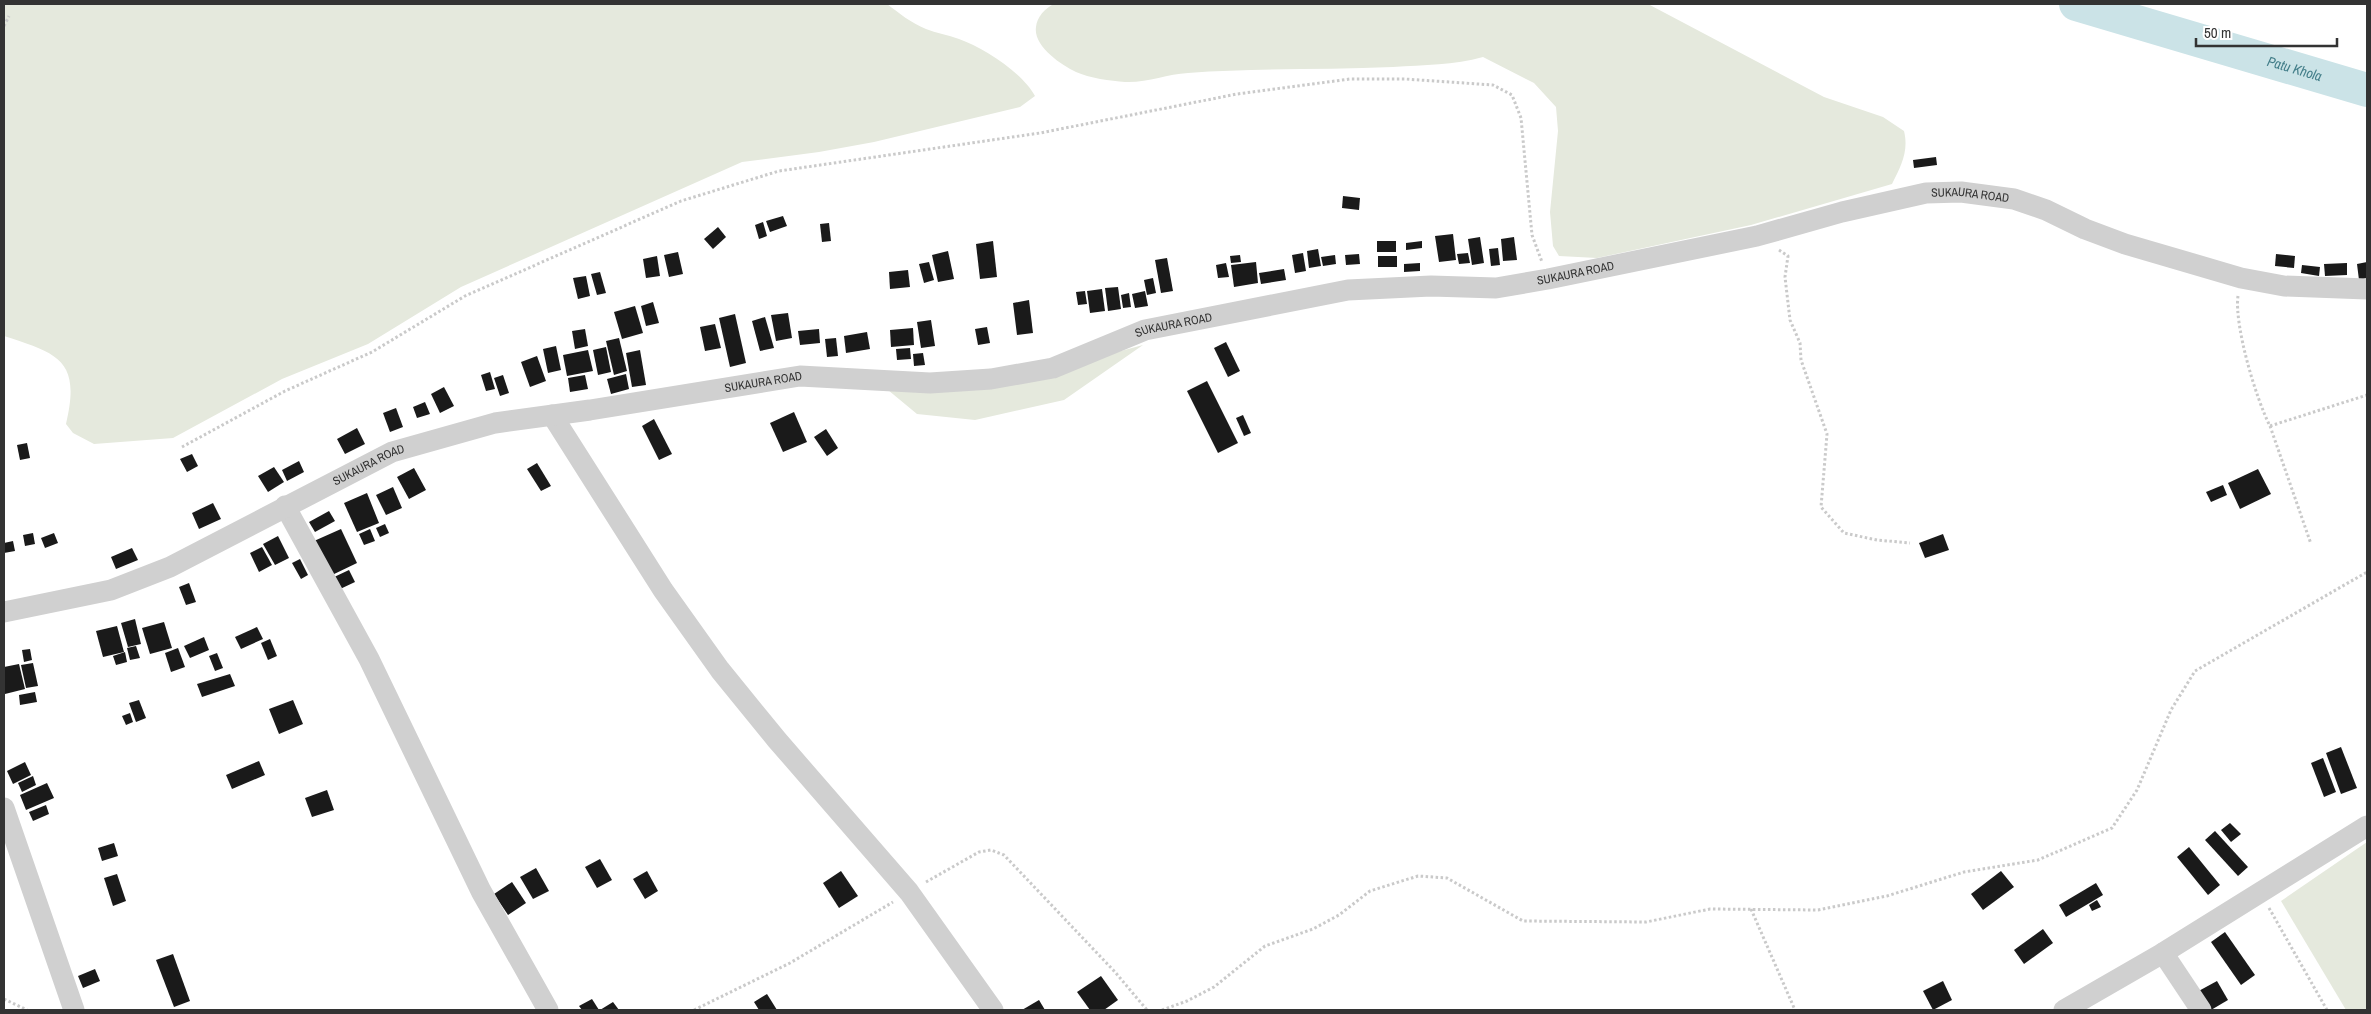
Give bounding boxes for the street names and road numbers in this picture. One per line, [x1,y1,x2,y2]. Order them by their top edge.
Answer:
street label: SUKAURA ROAD [1931,184,2010,206]
street label: SUKAURA ROAD [1536,258,1616,289]
street label: SUKAURA ROAD [1133,309,1213,341]
street label: SUKAURA ROAD [723,368,803,396]
street label: SUKAURA ROAD [330,441,406,489]

